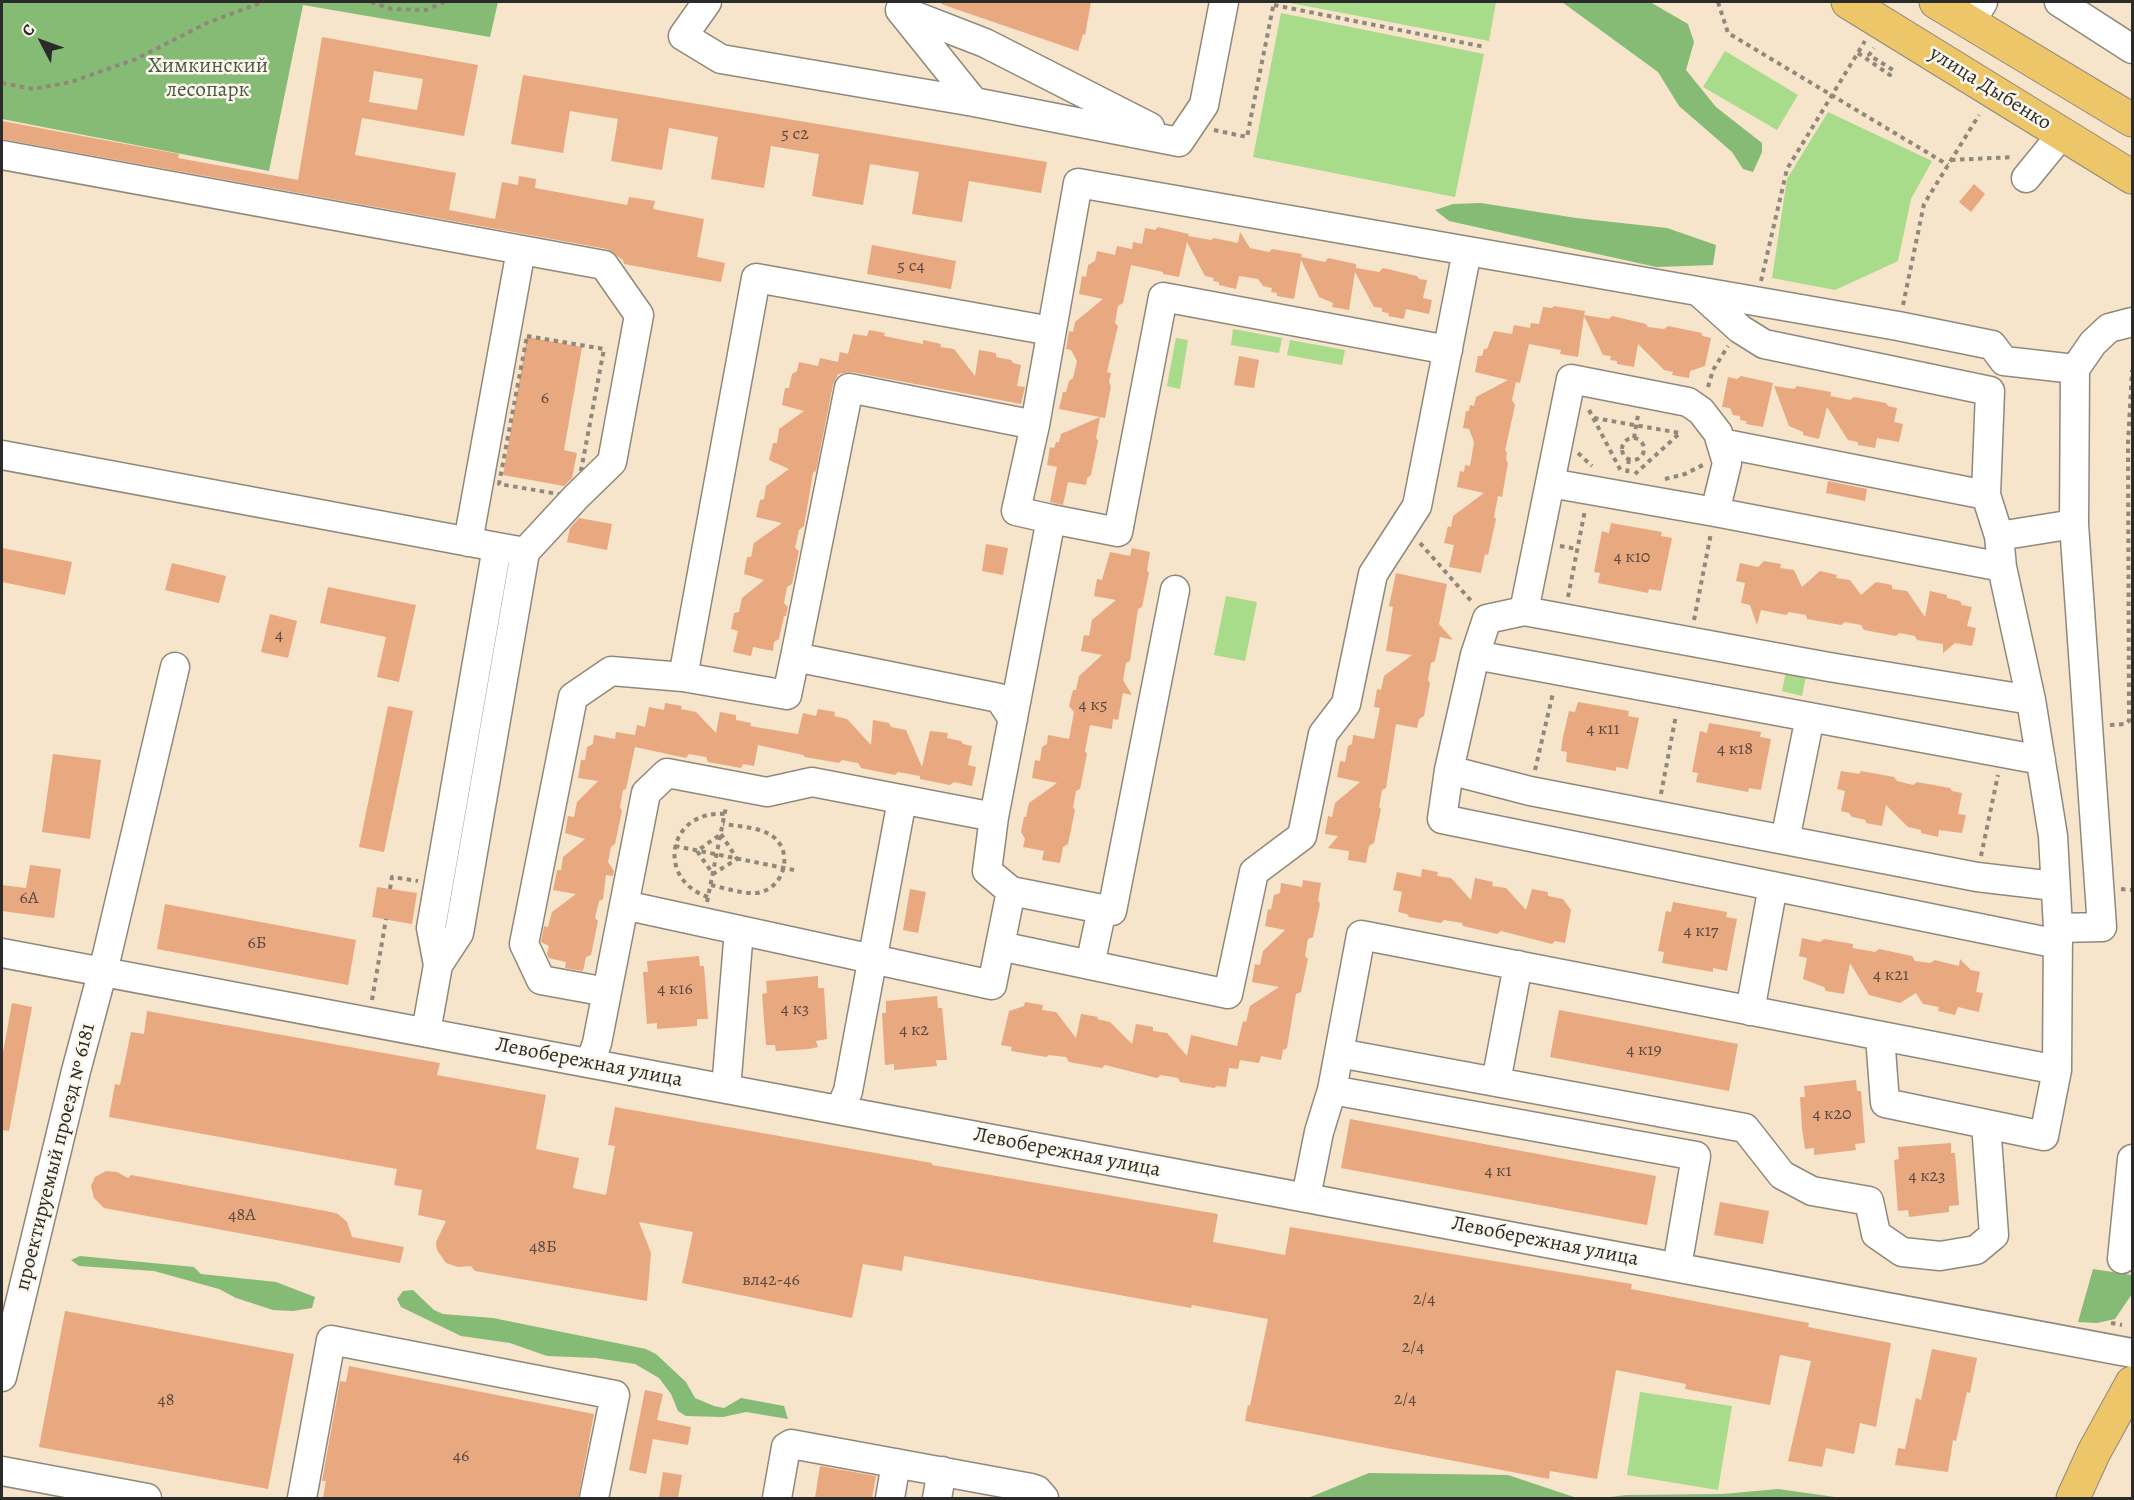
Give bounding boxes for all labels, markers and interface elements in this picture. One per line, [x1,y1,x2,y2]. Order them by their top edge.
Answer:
north arrow [12,12,72,72]
text: С [17,19,40,41]
street label: улица Дыбенко [1924,41,2056,137]
park label: Химкинский лесопарк [148,54,268,104]
house number: 5 с2 [781,124,809,146]
house number: 5 с4 [897,256,925,278]
house number: 6 [541,388,549,410]
house number: 4 к10 [1614,547,1650,569]
house number: 4 [275,625,283,647]
house number: 4 к5 [1079,695,1107,717]
house number: 4 к11 [1586,719,1620,741]
house number: 4 к18 [1717,739,1753,761]
house number: 6А [20,888,38,910]
house number: 4 к17 [1684,921,1718,943]
house number: 6Б [247,933,267,955]
house number: 4 к21 [1873,965,1909,987]
house number: 4 к16 [657,979,693,1001]
house number: 4 к3 [781,999,809,1021]
house number: 4 к2 [899,1020,929,1042]
street label: проектируемый проезд № 6181 [11,1021,101,1293]
street label: Левобережная улица [493,1033,685,1093]
house number: 4 к19 [1626,1040,1662,1062]
house number: 4 к20 [1812,1104,1852,1126]
street label: Левобережная улица [971,1123,1163,1183]
house number: 4 к1 [1484,1161,1512,1183]
house number: 4 к23 [1908,1166,1946,1188]
house number: 48А [228,1205,256,1227]
street label: Левобережная улица [1449,1212,1641,1272]
house number: 48Б [529,1237,557,1259]
house number: вл42-46 [742,1270,800,1292]
house number: 2/4 [1413,1289,1435,1311]
house number: 2/4 [1402,1337,1424,1359]
house number: 2/4 [1394,1389,1416,1411]
house number: 48 [158,1390,174,1412]
house number: 46 [453,1446,469,1468]

